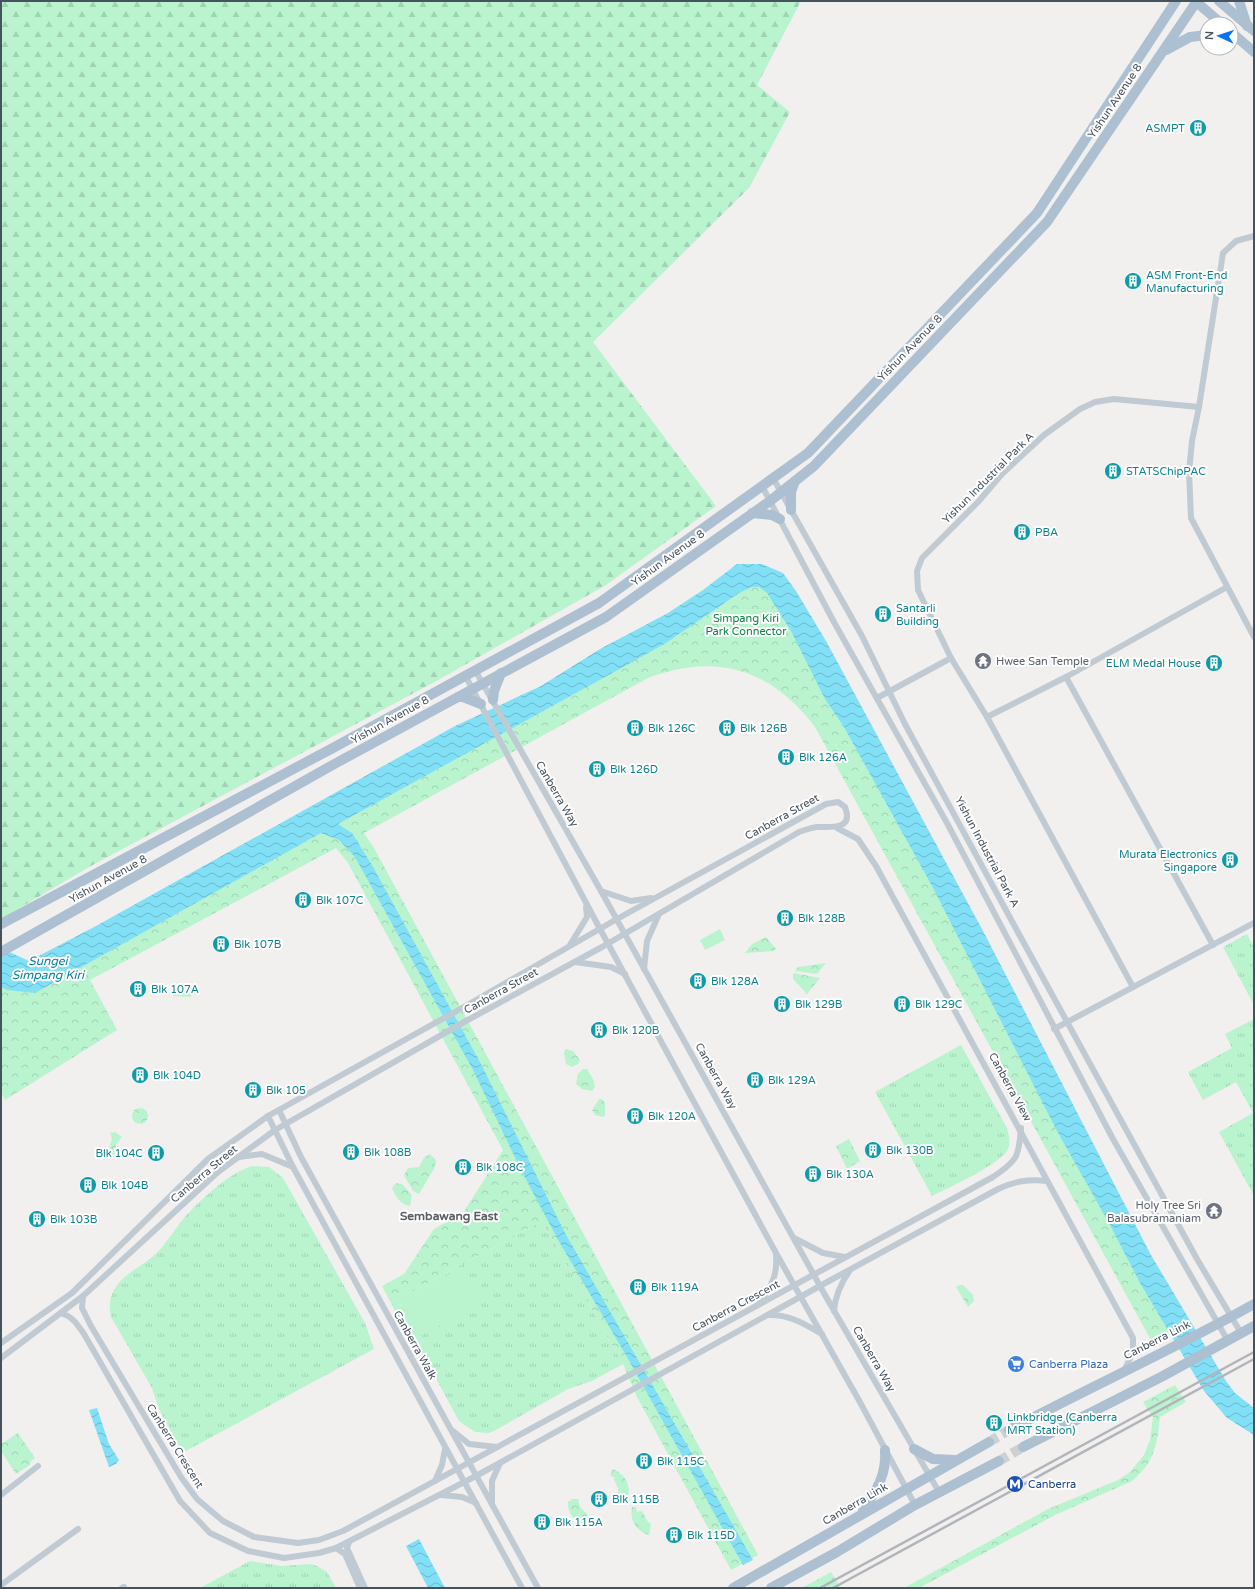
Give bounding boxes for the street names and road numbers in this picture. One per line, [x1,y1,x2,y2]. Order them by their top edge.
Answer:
street label: Yishun Avenue 8 [1085,61,1145,141]
street label: Yishun Avenue 8 [875,312,945,384]
street label: Yishun Industrial Park A [940,430,1036,526]
street label: Yishun Avenue 8 [629,527,707,589]
street label: Yishun Avenue 8 [349,693,431,747]
street label: Canberra Way [533,759,581,829]
street label: Canberra Street [743,791,821,843]
street label: Yishun Industrial Park A [952,794,1022,910]
street label: Yishun Avenue 8 [67,852,149,906]
street label: Canberra Street [462,965,540,1017]
street label: Canberra Way [692,1041,740,1112]
street label: Canberra View [986,1050,1034,1124]
street label: Canberra Street [168,1142,240,1206]
street label: Canberra Crescent [690,1277,782,1335]
street label: Canberra Walk [391,1308,439,1382]
street label: Canberra Link [1122,1318,1192,1362]
street label: Canberra Way [850,1324,898,1394]
street label: Canberra Crescent [144,1401,206,1491]
street label: Canberra Link [820,1480,890,1528]

